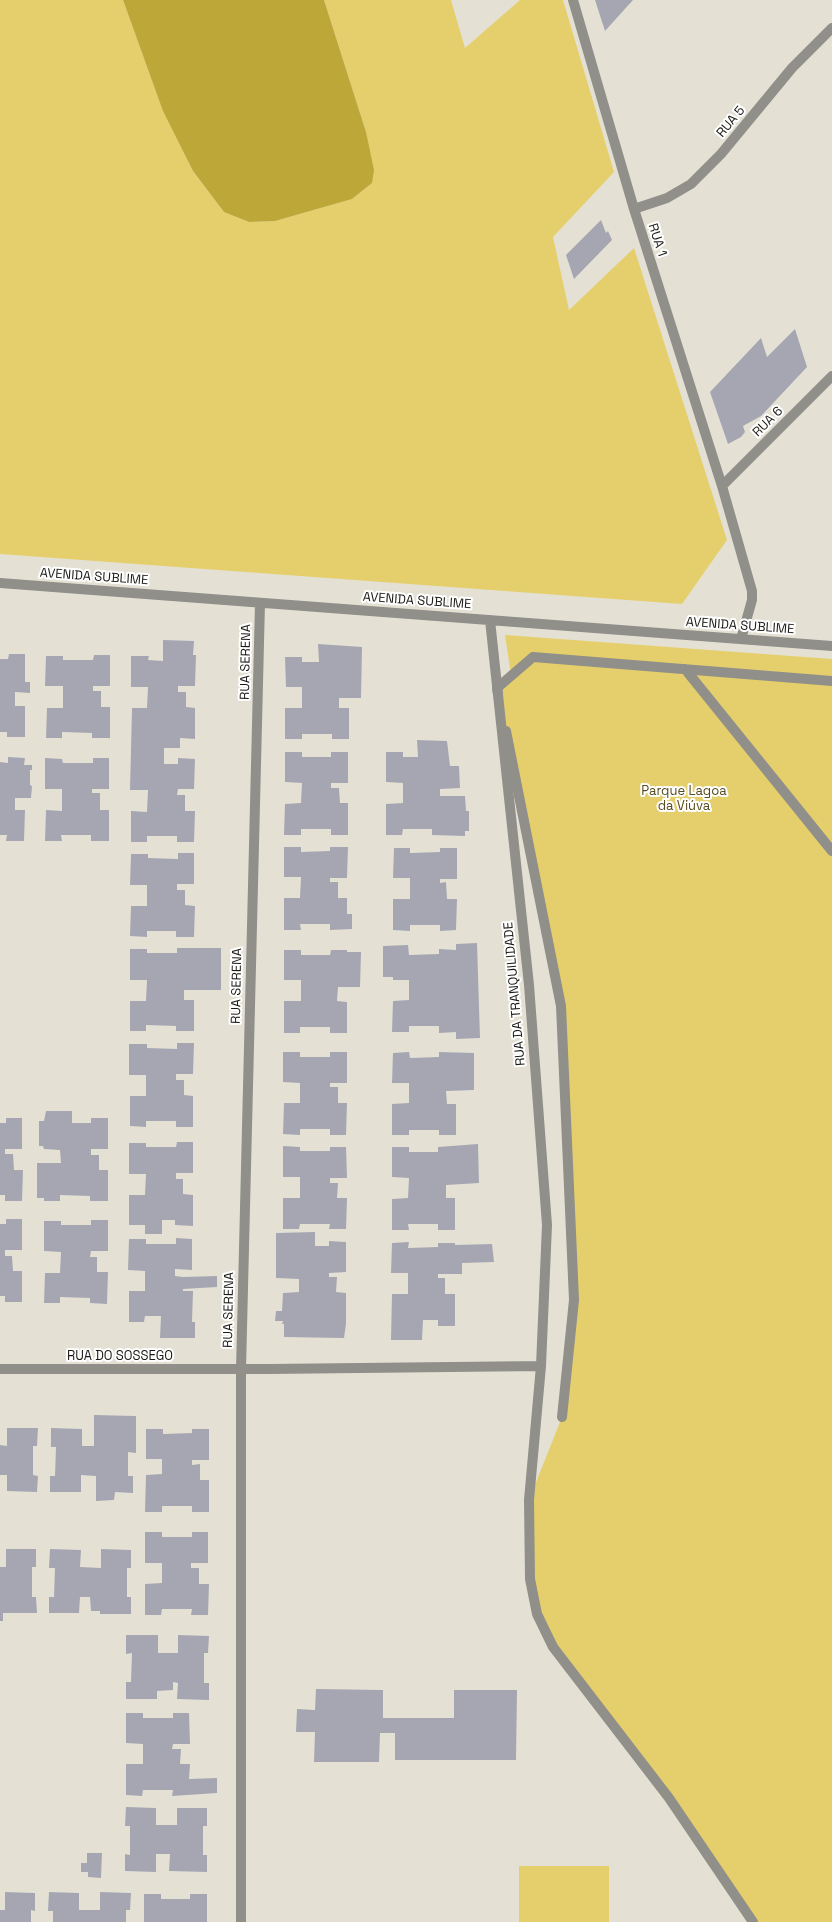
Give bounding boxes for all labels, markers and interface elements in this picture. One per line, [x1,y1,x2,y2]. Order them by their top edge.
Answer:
street label: RUA 5 [713,103,749,141]
street label: RUA 1 [644,222,670,258]
street label: RUA 6 [750,404,786,440]
street label: AVENIDA SUBLIME [39,565,149,589]
street label: AVENIDA SUBLIME [362,589,472,613]
street label: AVENIDA SUBLIME [685,614,795,638]
street label: RUA SERENA [238,624,254,700]
park label: Parque Lagoa da Viúva [641,783,727,814]
street label: RUA DA TRANQUILIDADE [501,921,529,1067]
street label: RUA SERENA [229,948,245,1024]
street label: RUA SERENA [221,1272,237,1348]
street label: RUA DO SOSSEGO [67,1348,173,1364]

